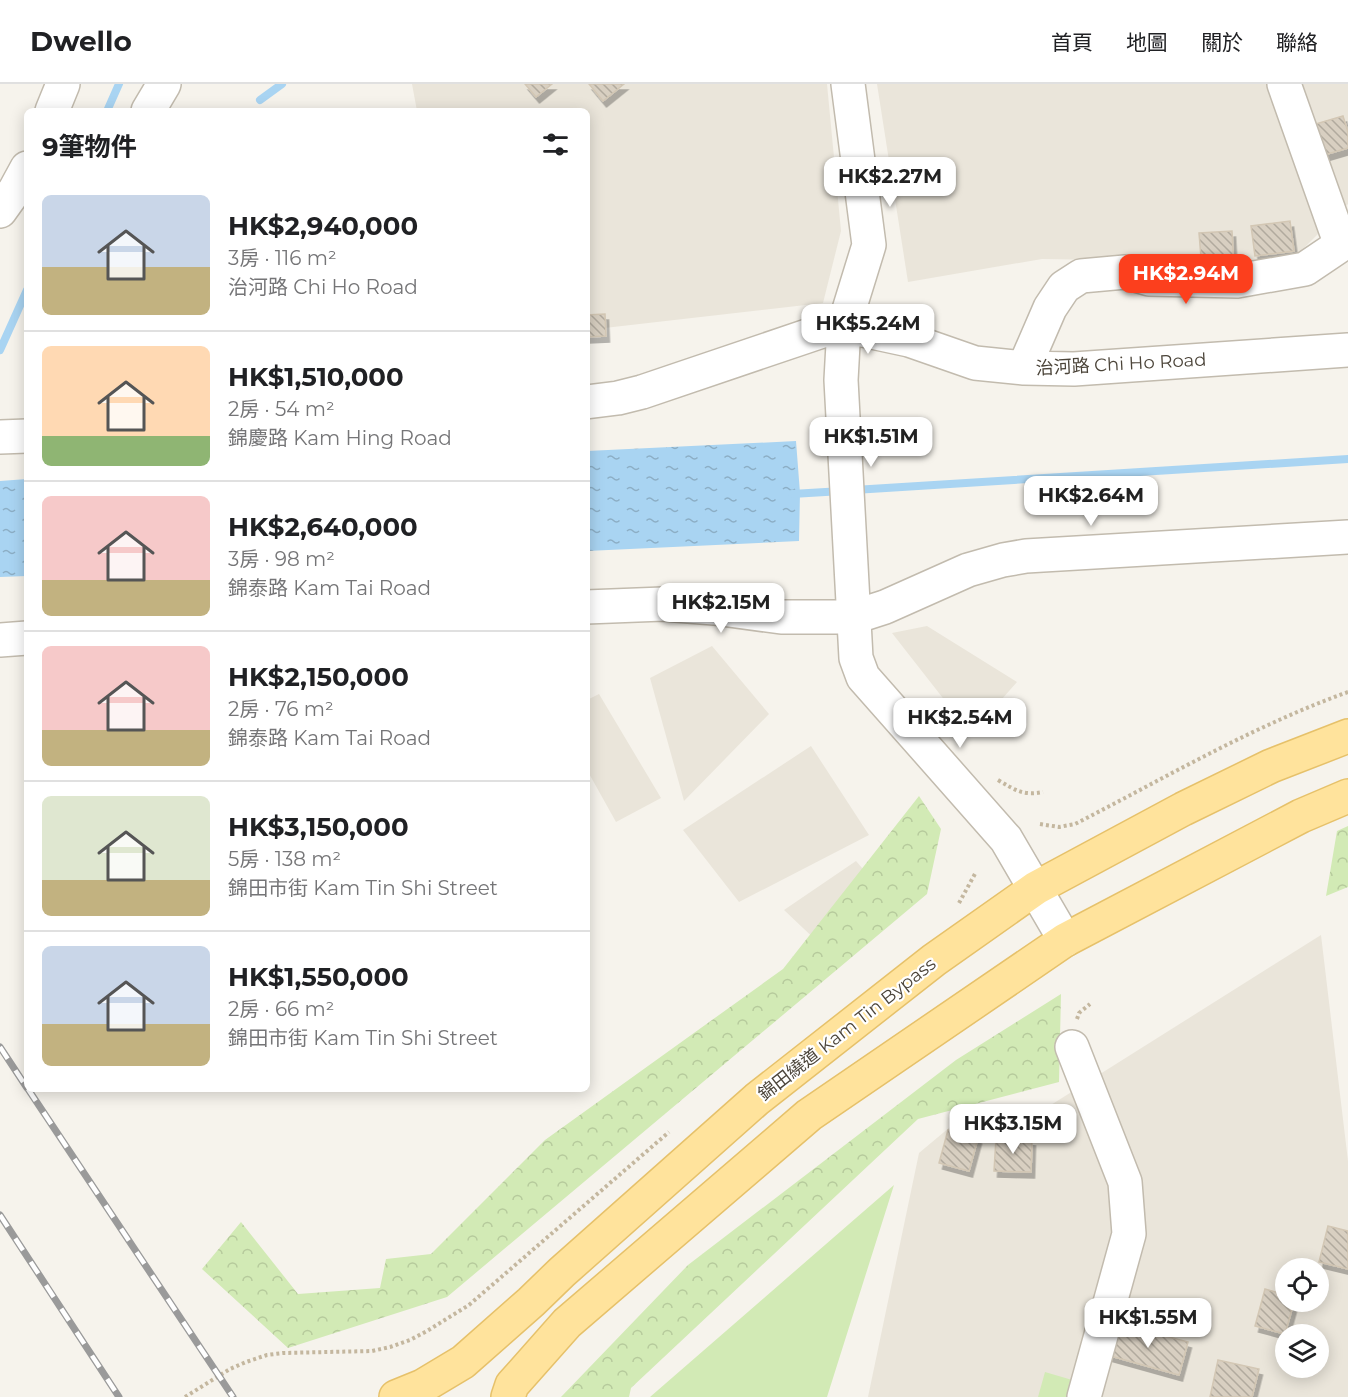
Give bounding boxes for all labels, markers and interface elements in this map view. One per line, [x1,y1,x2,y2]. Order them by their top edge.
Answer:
text: Dwello [30,24,132,58]
text: 首頁 [1051,30,1093,55]
text: 地圖 [1126,30,1168,55]
text: 關於 [1201,30,1243,55]
text: 聯絡 [1276,30,1318,55]
icon: filters [539,128,572,161]
text: 9筆物件 [42,131,137,163]
pin: HK$2.27M [828,157,952,208]
text: HK$2.27M [838,164,942,188]
text: HK$2,940,000 [228,210,418,242]
icon: home [90,219,162,291]
text: 3房 · 116 m² [228,246,336,270]
pin: HK$2.94M [1124,254,1248,305]
text: HK$2.94M [1133,261,1239,285]
text: 治河路 Chi Ho Road [228,275,418,299]
pin: HK$5.24M [806,304,930,355]
text: HK$5.24M [815,311,921,335]
street label: 治河路 Chi Ho Road [1035,349,1207,379]
text: HK$1,510,000 [228,361,404,393]
icon: home [90,370,162,442]
text: 2房 · 54 m² [228,397,334,421]
pin: HK$1.51M [809,417,933,468]
text: HK$1.51M [823,424,919,448]
text: 錦慶路 Kam Hing Road [228,426,452,450]
pin: HK$2.64M [1029,476,1153,527]
text: HK$2.64M [1038,483,1144,507]
text: HK$2,640,000 [228,511,418,543]
icon: home [90,520,162,592]
text: 3房 · 98 m² [228,547,335,571]
text: 錦泰路 Kam Tai Road [228,576,431,600]
pin: HK$2.15M [659,583,783,634]
text: HK$2.15M [671,590,771,614]
text: HK$2,150,000 [228,661,409,693]
icon: home [90,670,162,742]
text: 2房 · 76 m² [228,697,334,721]
pin: HK$2.54M [898,698,1022,749]
text: HK$2.54M [907,705,1013,729]
text: 錦泰路 Kam Tai Road [228,726,431,750]
text: HK$3,150,000 [228,811,409,843]
icon: home [90,820,162,892]
text: 5房 · 138 m² [228,847,341,871]
text: 錦田市街 Kam Tin Shi Street [228,876,498,900]
street label: 錦田繞道 Kam Tin Bypass [754,953,940,1105]
text: HK$1,550,000 [228,961,409,993]
icon: home [90,970,162,1042]
text: 2房 · 66 m² [228,997,334,1021]
text: 錦田市街 Kam Tin Shi Street [228,1026,498,1050]
pin: HK$3.15M [951,1104,1075,1155]
text: HK$3.15M [964,1111,1062,1135]
map controls [1275,1258,1329,1378]
button: locate [1275,1258,1329,1312]
pin: HK$1.55M [1086,1298,1210,1349]
text: HK$1.55M [1098,1305,1198,1329]
button: layers [1275,1324,1329,1378]

